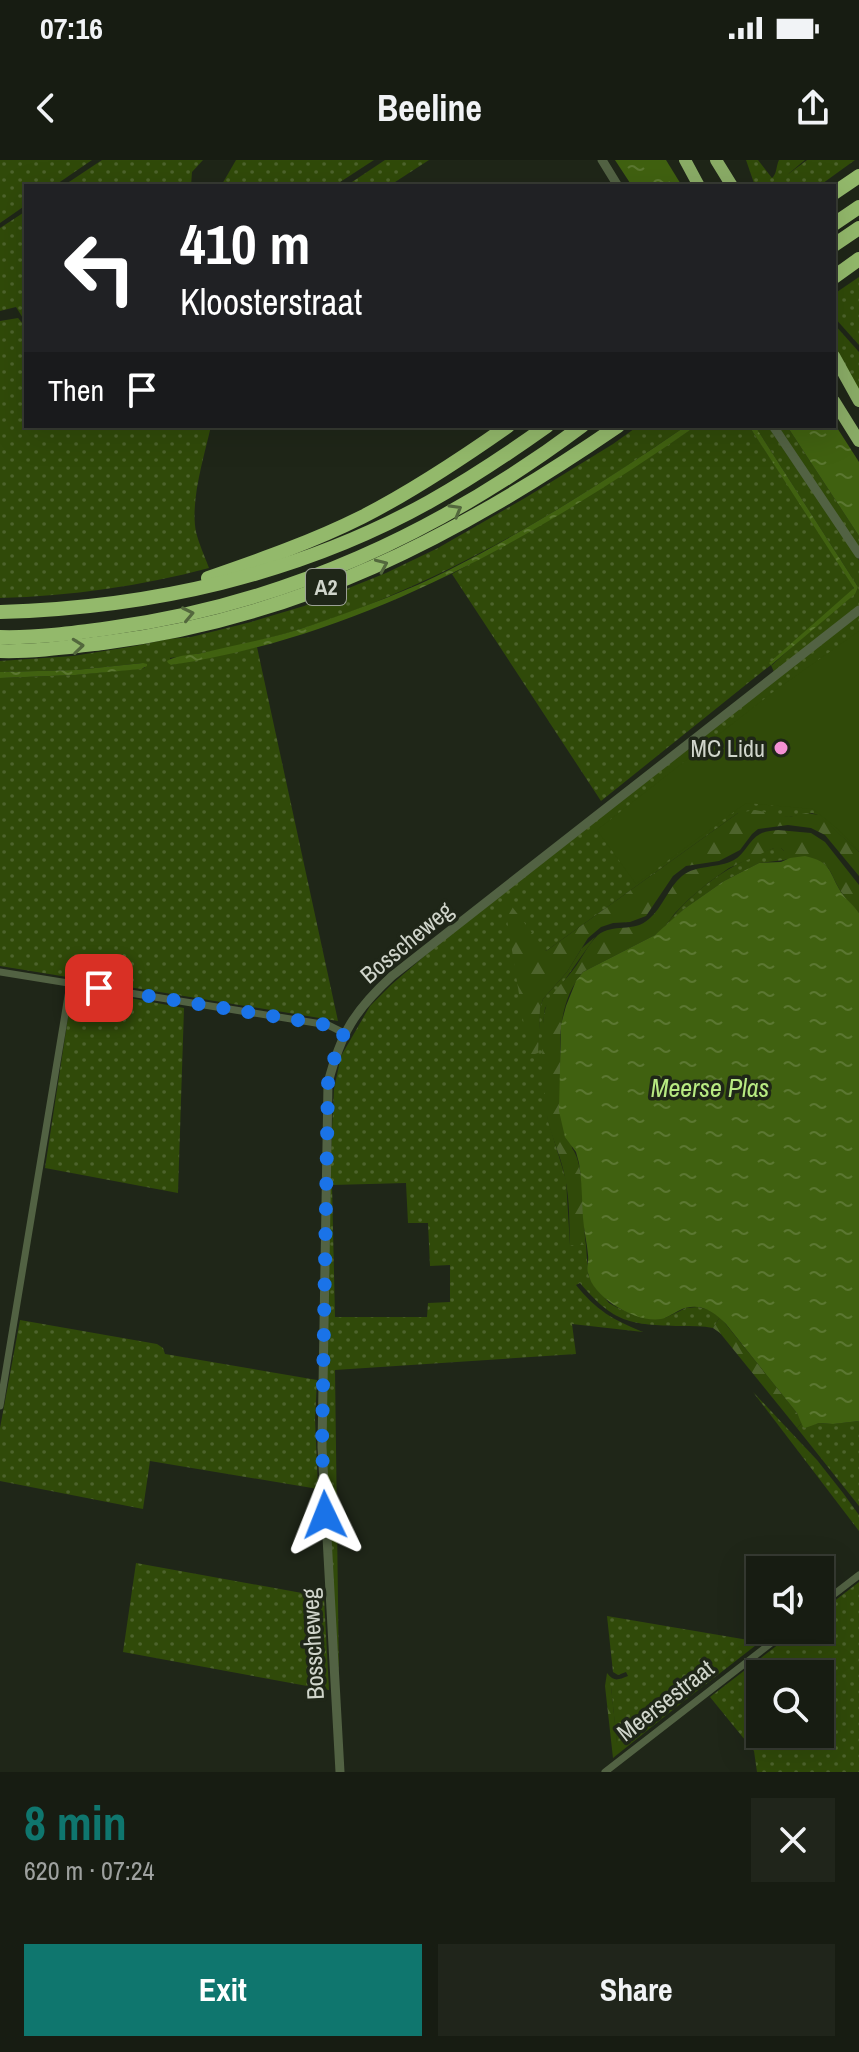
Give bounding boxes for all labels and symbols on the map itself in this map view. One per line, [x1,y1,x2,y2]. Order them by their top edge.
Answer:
one-way arrow [447,504,461,520]
one-way arrow [373,558,388,574]
road number: A2 [306,569,346,605]
one-way arrow [181,606,195,623]
one-way arrow [72,637,85,654]
place label: MC Lidu [691,732,765,764]
marker: MC Lidu [772,739,790,757]
street label: Bosscheweg [353,894,459,990]
pin [65,954,133,1022]
water label: Meerse Plas [651,1070,769,1105]
position arrow [283,1473,367,1557]
street label: Bosscheweg [293,1587,331,1701]
street label: Meersestraat [610,1652,721,1748]

